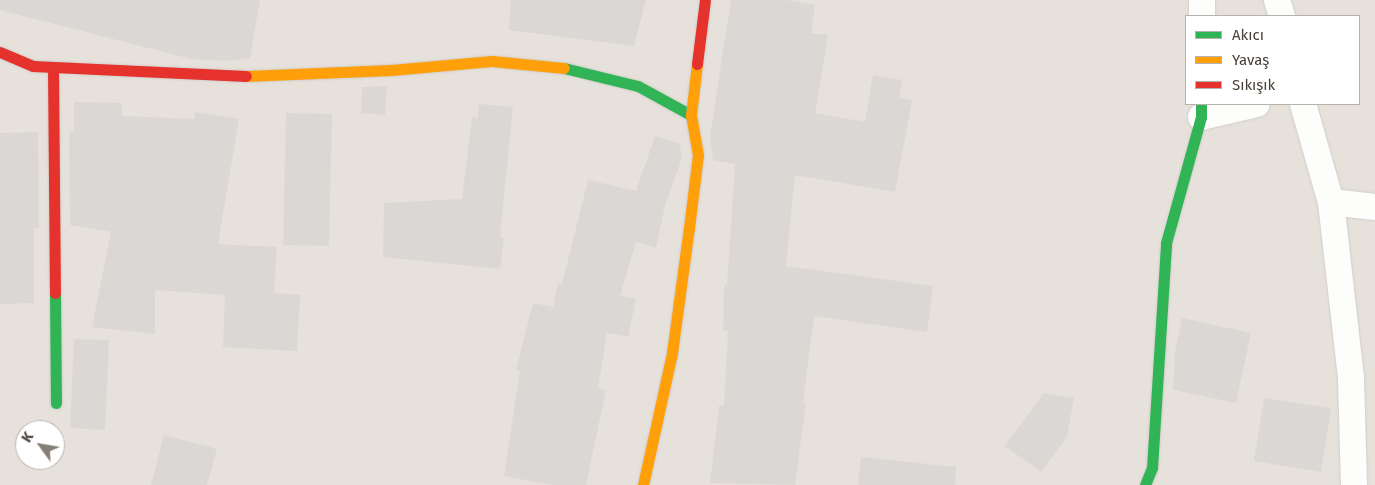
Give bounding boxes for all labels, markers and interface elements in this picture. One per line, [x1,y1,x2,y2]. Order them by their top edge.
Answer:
legend [1185,15,1360,105]
text: Akıcı [1232,26,1264,44]
text: Yavaş [1232,51,1269,69]
text: Sıkışık [1232,76,1275,94]
north arrow [15,420,65,470]
text: K [18,429,37,446]

